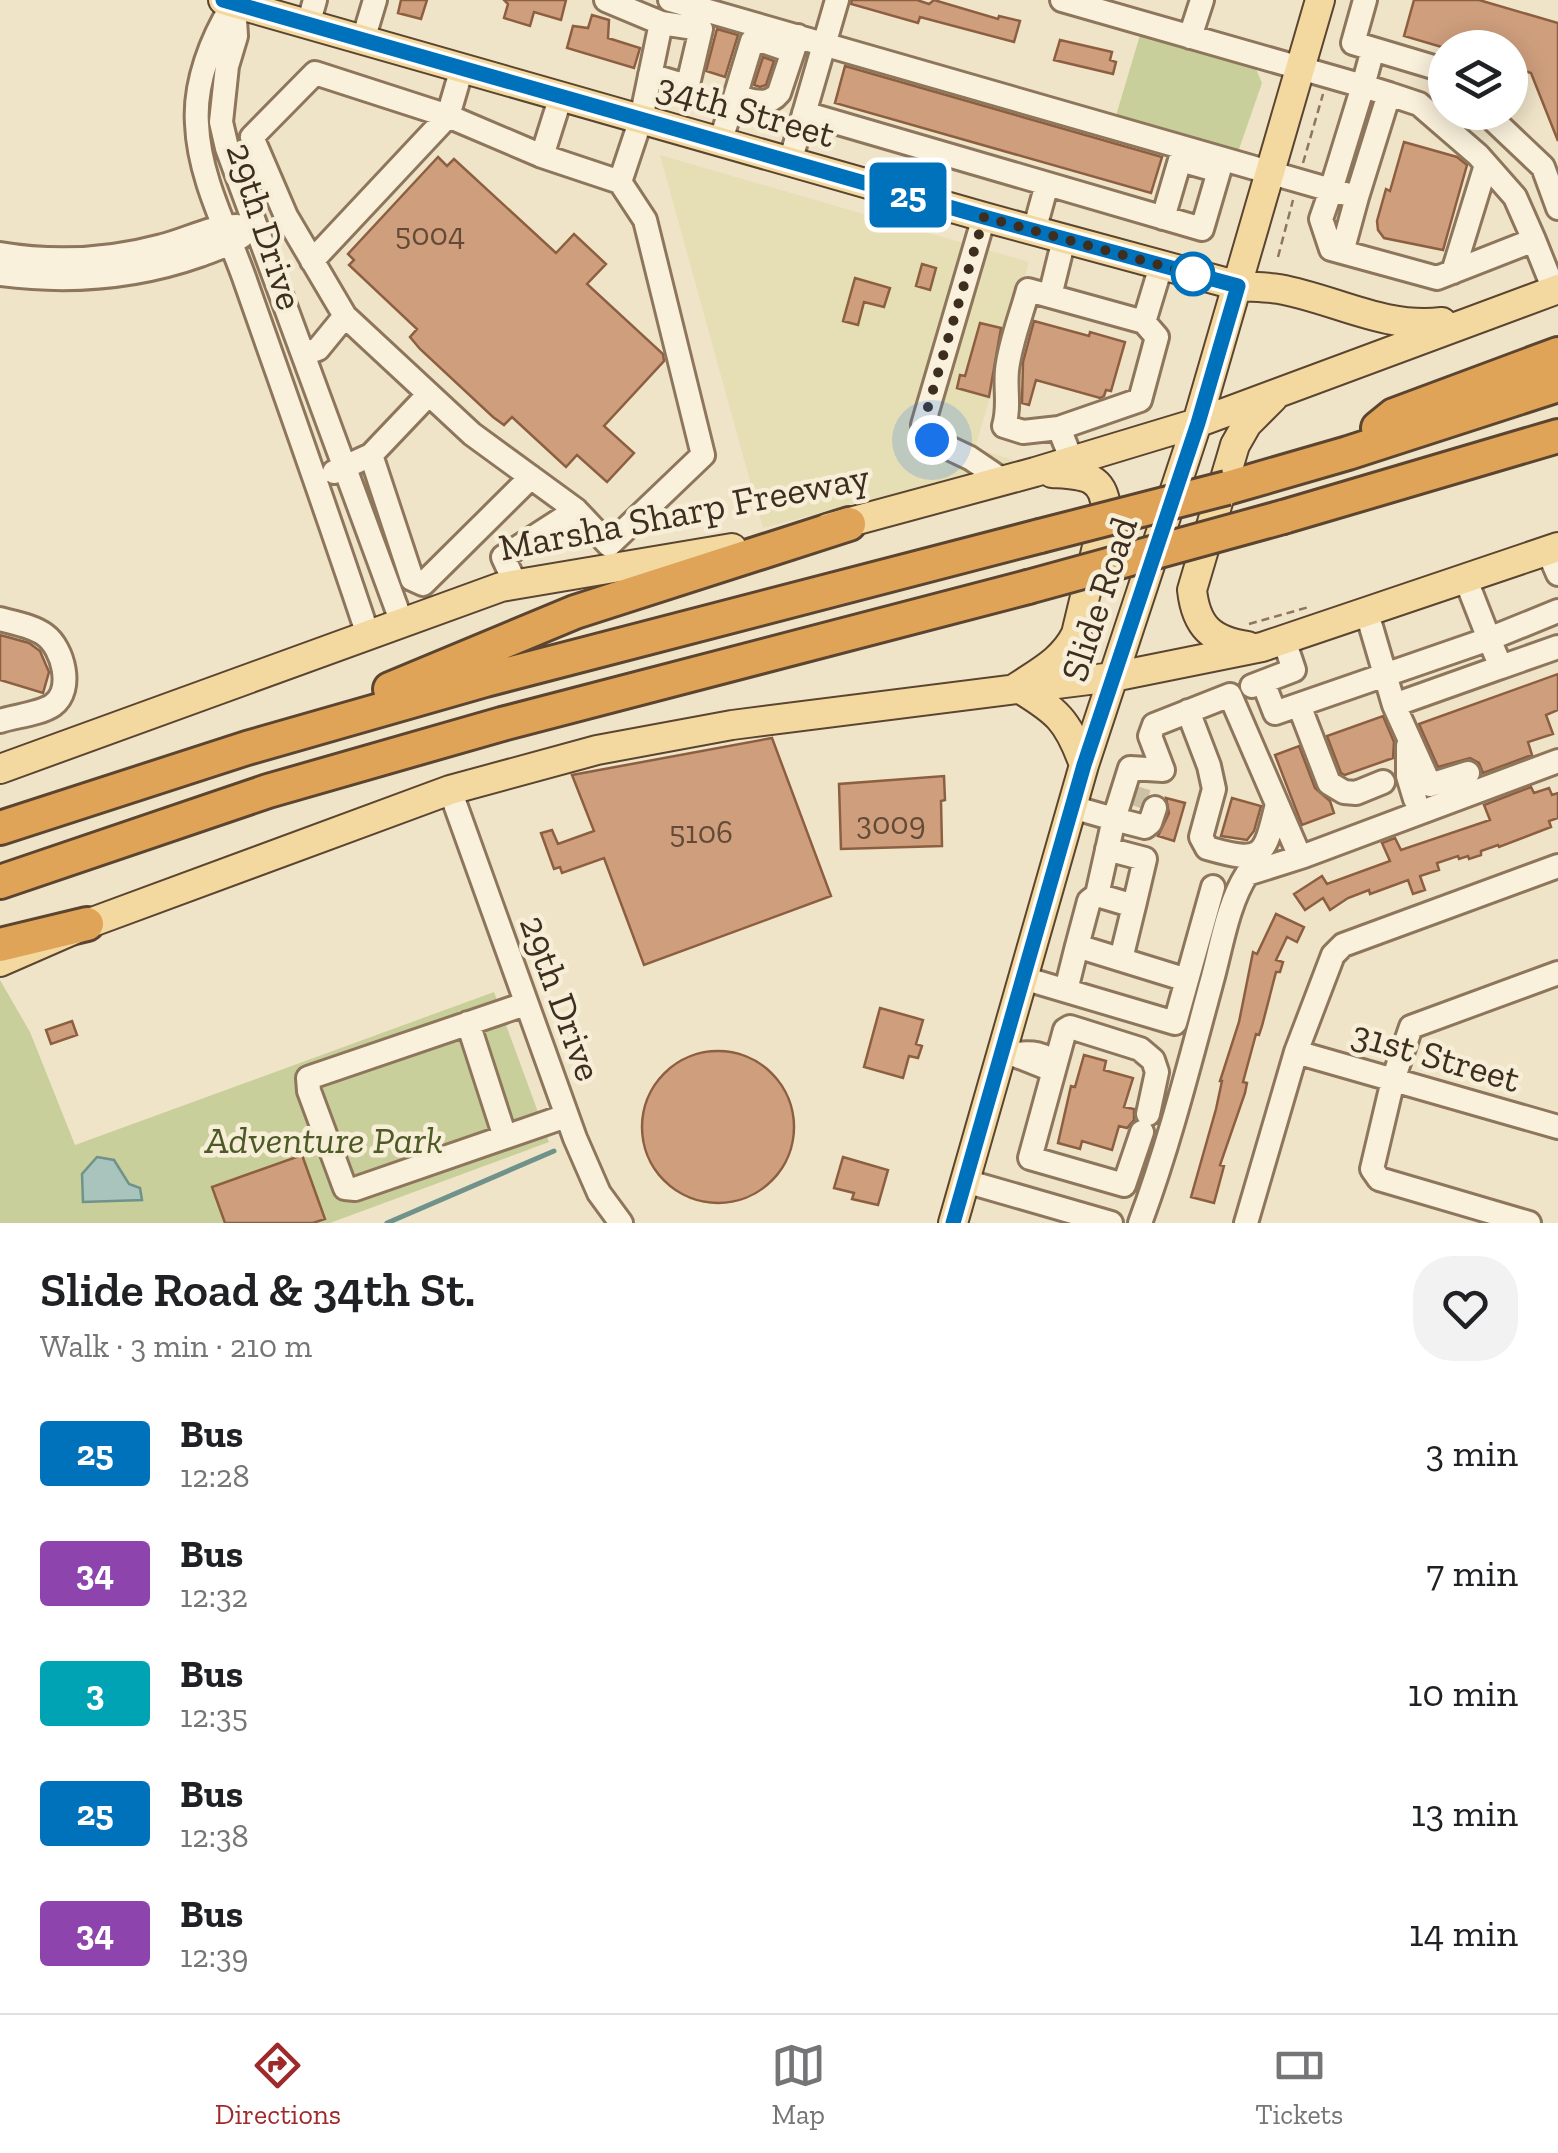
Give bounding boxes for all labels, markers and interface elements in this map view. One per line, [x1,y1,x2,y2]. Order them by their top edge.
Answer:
map controls [1428,30,1528,130]
button: layers [1428,30,1528,130]
street label: 34th Street [652,63,840,157]
street label: 29th Drive [216,137,314,315]
line badge: 25 [863,162,953,228]
text: 25 [889,174,927,216]
house number: 5004 [395,215,465,253]
unlabelled marker [1172,253,1214,295]
your location [907,415,957,465]
street label: Marsha Sharp Freeway [495,453,874,570]
street label: Slide Road [1051,511,1147,687]
house number: 3009 [856,804,926,842]
house number: 5106 [669,813,733,851]
street label: 29th Drive [510,909,612,1087]
street label: 31st Street [1347,1010,1525,1102]
park label: Adventure Park [204,1117,443,1163]
button: heart [1413,1256,1518,1361]
text: Slide Road & 34th St. [40,1261,475,1318]
text: Walk · 3 min · 210 m [40,1327,312,1365]
text: Bus [180,1411,243,1457]
text: 3 min [1426,1430,1518,1476]
text: 25 [76,1432,114,1474]
text: 12:28 [180,1457,250,1495]
text: Bus [180,1531,243,1577]
text: 7 min [1426,1550,1518,1596]
text: 34 [76,1552,114,1594]
text: 12:32 [180,1577,248,1615]
text: Bus [180,1651,243,1697]
text: 10 min [1408,1670,1518,1716]
text: 3 [86,1672,104,1714]
text: 12:35 [180,1697,248,1735]
text: Bus [180,1771,243,1817]
text: 13 min [1411,1790,1518,1836]
text: 25 [76,1792,114,1834]
text: 12:38 [180,1817,249,1855]
text: Bus [180,1891,243,1937]
text: 14 min [1409,1910,1518,1956]
text: 34 [76,1912,114,1954]
text: 12:39 [180,1937,249,1975]
tab: Directions [215,2038,341,2131]
tab: Map [771,2038,826,2131]
tab: Tickets [1255,2038,1343,2131]

